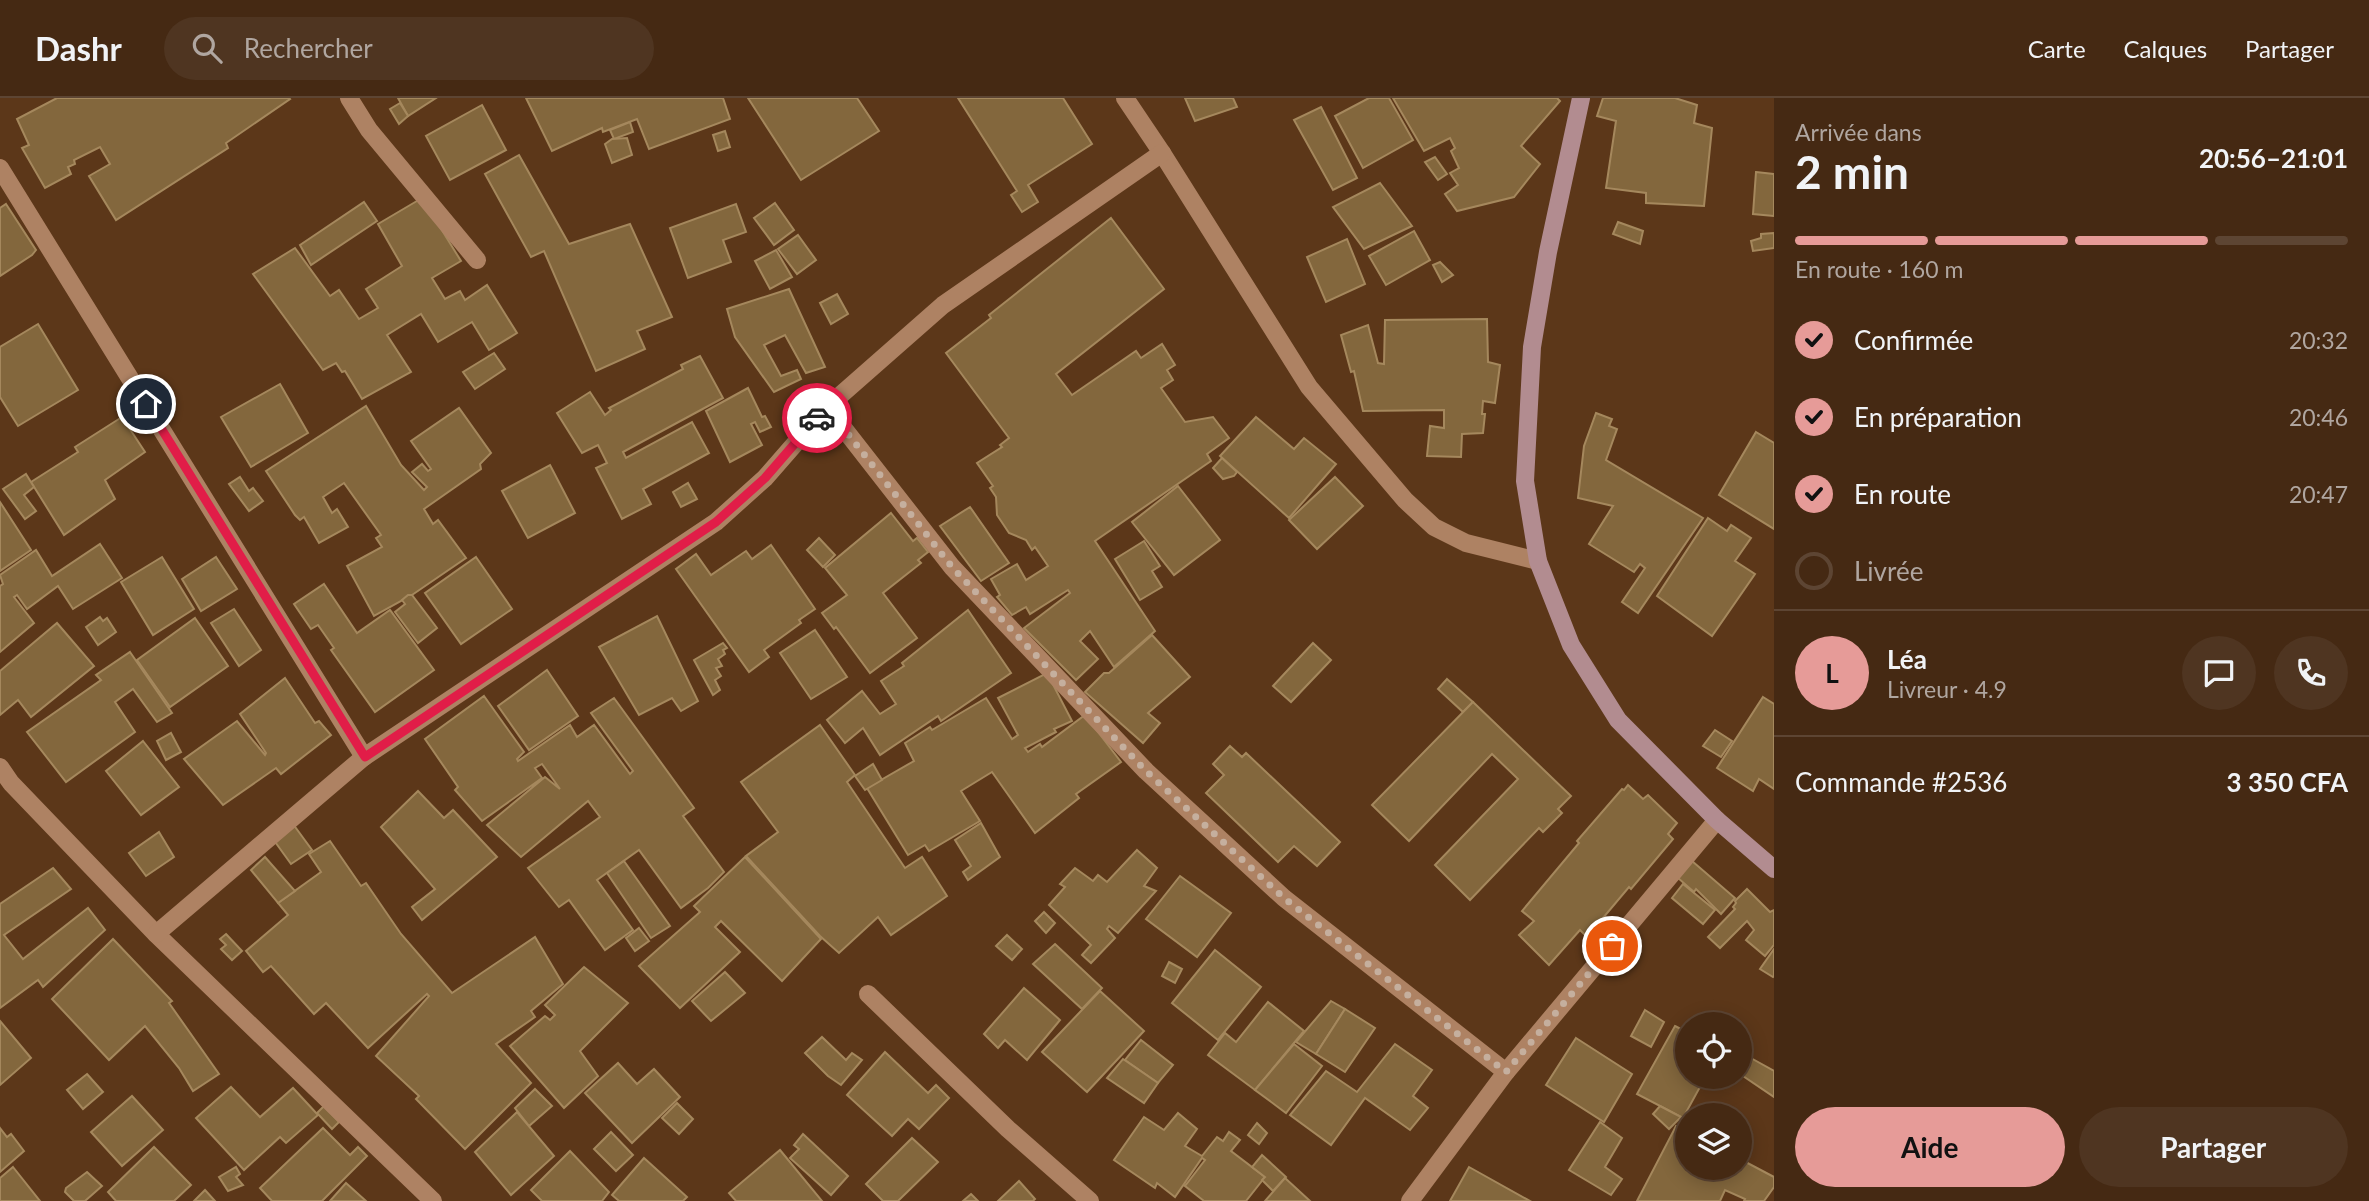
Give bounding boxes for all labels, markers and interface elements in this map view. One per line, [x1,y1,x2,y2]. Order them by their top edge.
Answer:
search box [164,17,654,80]
text: Dashr [35,28,122,68]
icon: search [188,29,226,67]
text: Rechercher [244,32,373,64]
text: Carte [2028,34,2086,63]
text: Calques [2124,34,2207,63]
text: Partager [2245,34,2334,63]
text: Arrivée dans [1795,118,1922,146]
text: 20:56–21:01 [2199,142,2348,174]
text: 2 min [1795,144,1909,199]
text: En route · 160 m [1795,255,1963,283]
icon: check [1795,321,1833,359]
text: Confirmée [1854,324,1973,356]
text: 20:32 [2289,326,2348,354]
pin [116,374,176,434]
courier [782,383,852,453]
icon: home [127,385,165,423]
icon: check [1795,398,1833,436]
icon: car [798,399,836,437]
text: En préparation [1854,401,2022,433]
text: 20:46 [2289,403,2348,431]
icon: check [1795,475,1833,513]
text: En route [1854,478,1951,510]
text: 20:47 [2289,480,2348,508]
text: Livrée [1854,555,1923,587]
button: chat [2182,636,2256,710]
button: phone [2274,636,2348,710]
text: Léa [1887,643,1927,675]
text: L [1825,657,1839,689]
text: Livreur · 4.9 [1887,675,2007,703]
text: Commande #2536 [1795,766,2007,798]
text: 3 350 CFA [2227,766,2348,798]
pin [1582,916,1642,976]
icon: bag [1593,927,1631,965]
map controls [1675,1012,1752,1180]
button: locate [1675,1012,1752,1089]
button: layers [1675,1103,1752,1180]
button: Aide [1795,1107,2065,1187]
button: Partager [2079,1107,2348,1187]

